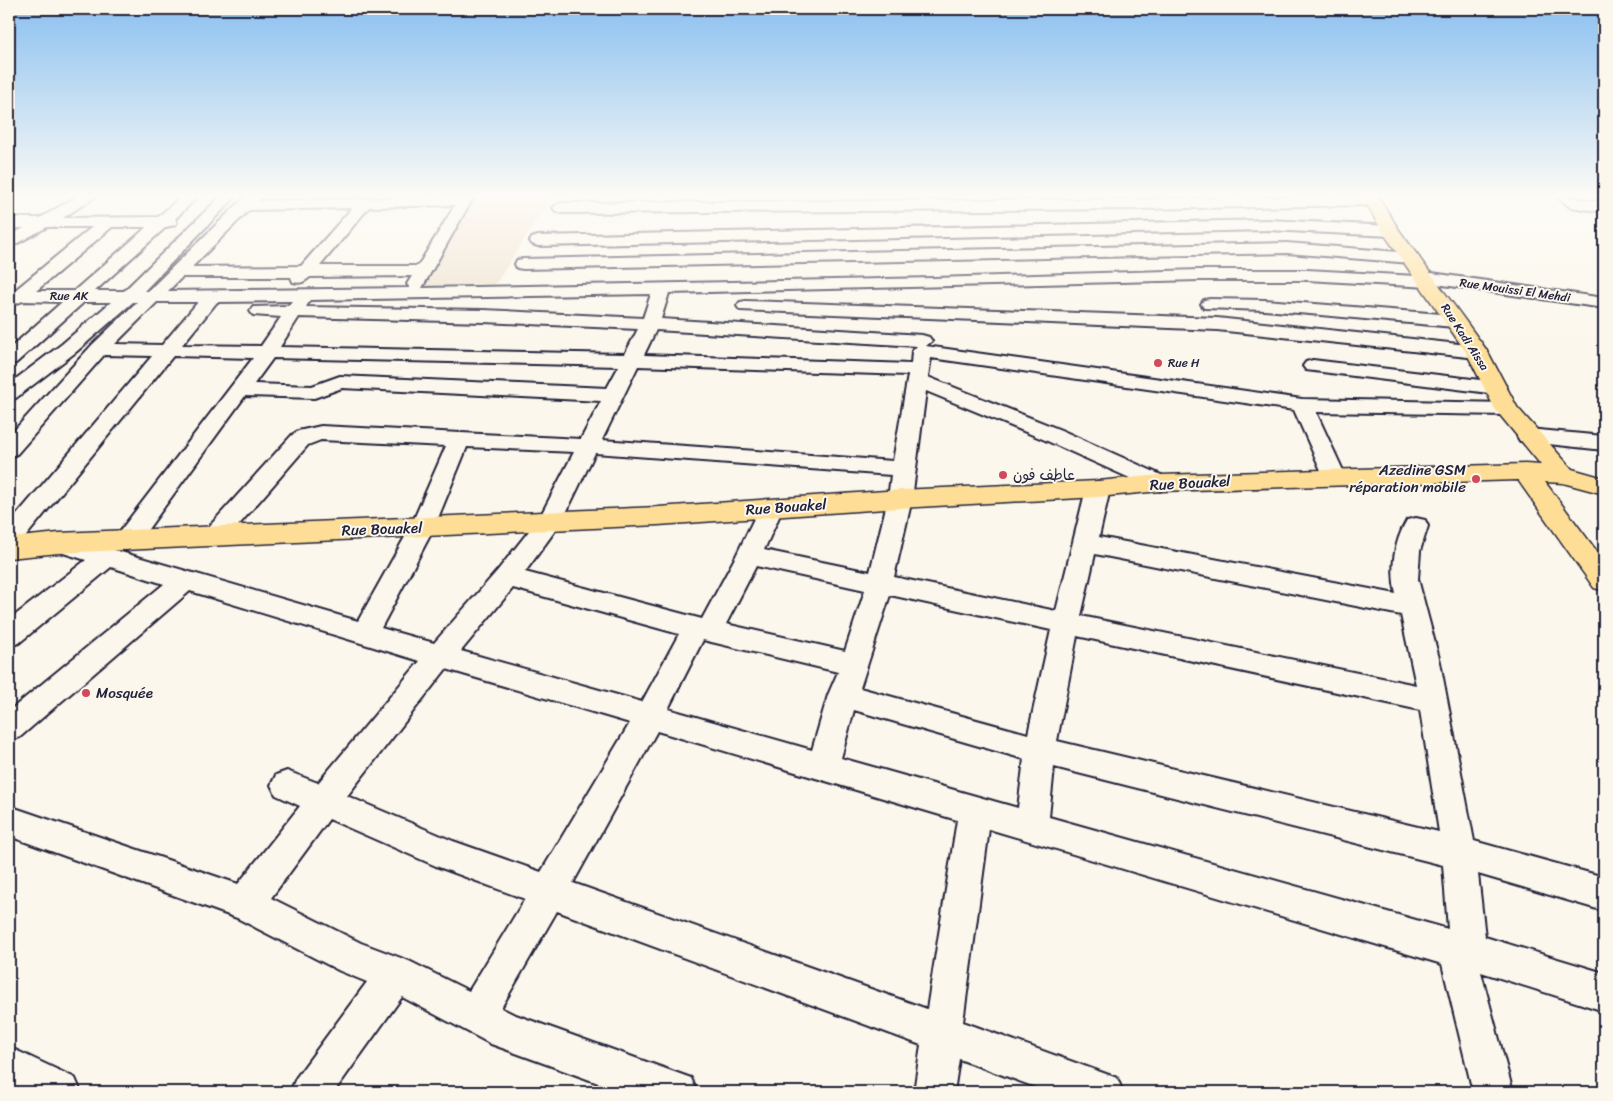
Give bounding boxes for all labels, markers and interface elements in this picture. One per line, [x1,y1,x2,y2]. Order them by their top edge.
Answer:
street label: Rue Mouissi El Mehdi [1458,271,1572,309]
street label: Rue AK [50,285,89,307]
street label: Rue Kadi Aissa [1435,299,1495,375]
place label: Rue H [1168,352,1200,374]
marker: Rue H [1152,357,1164,369]
place label: Azedine GSM réparation mobile [1349,457,1466,500]
place label: عاطف فون [1013,462,1075,488]
street label: Rue Bouakel [1149,468,1232,498]
marker: عاطف فون [997,469,1009,481]
marker: Azedine GSM réparation mobile [1470,473,1482,485]
street label: Rue Bouakel [745,491,828,523]
street label: Rue Bouakel [341,515,424,543]
place label: Mosquée [96,680,153,706]
marker: Mosquée [80,687,92,699]

